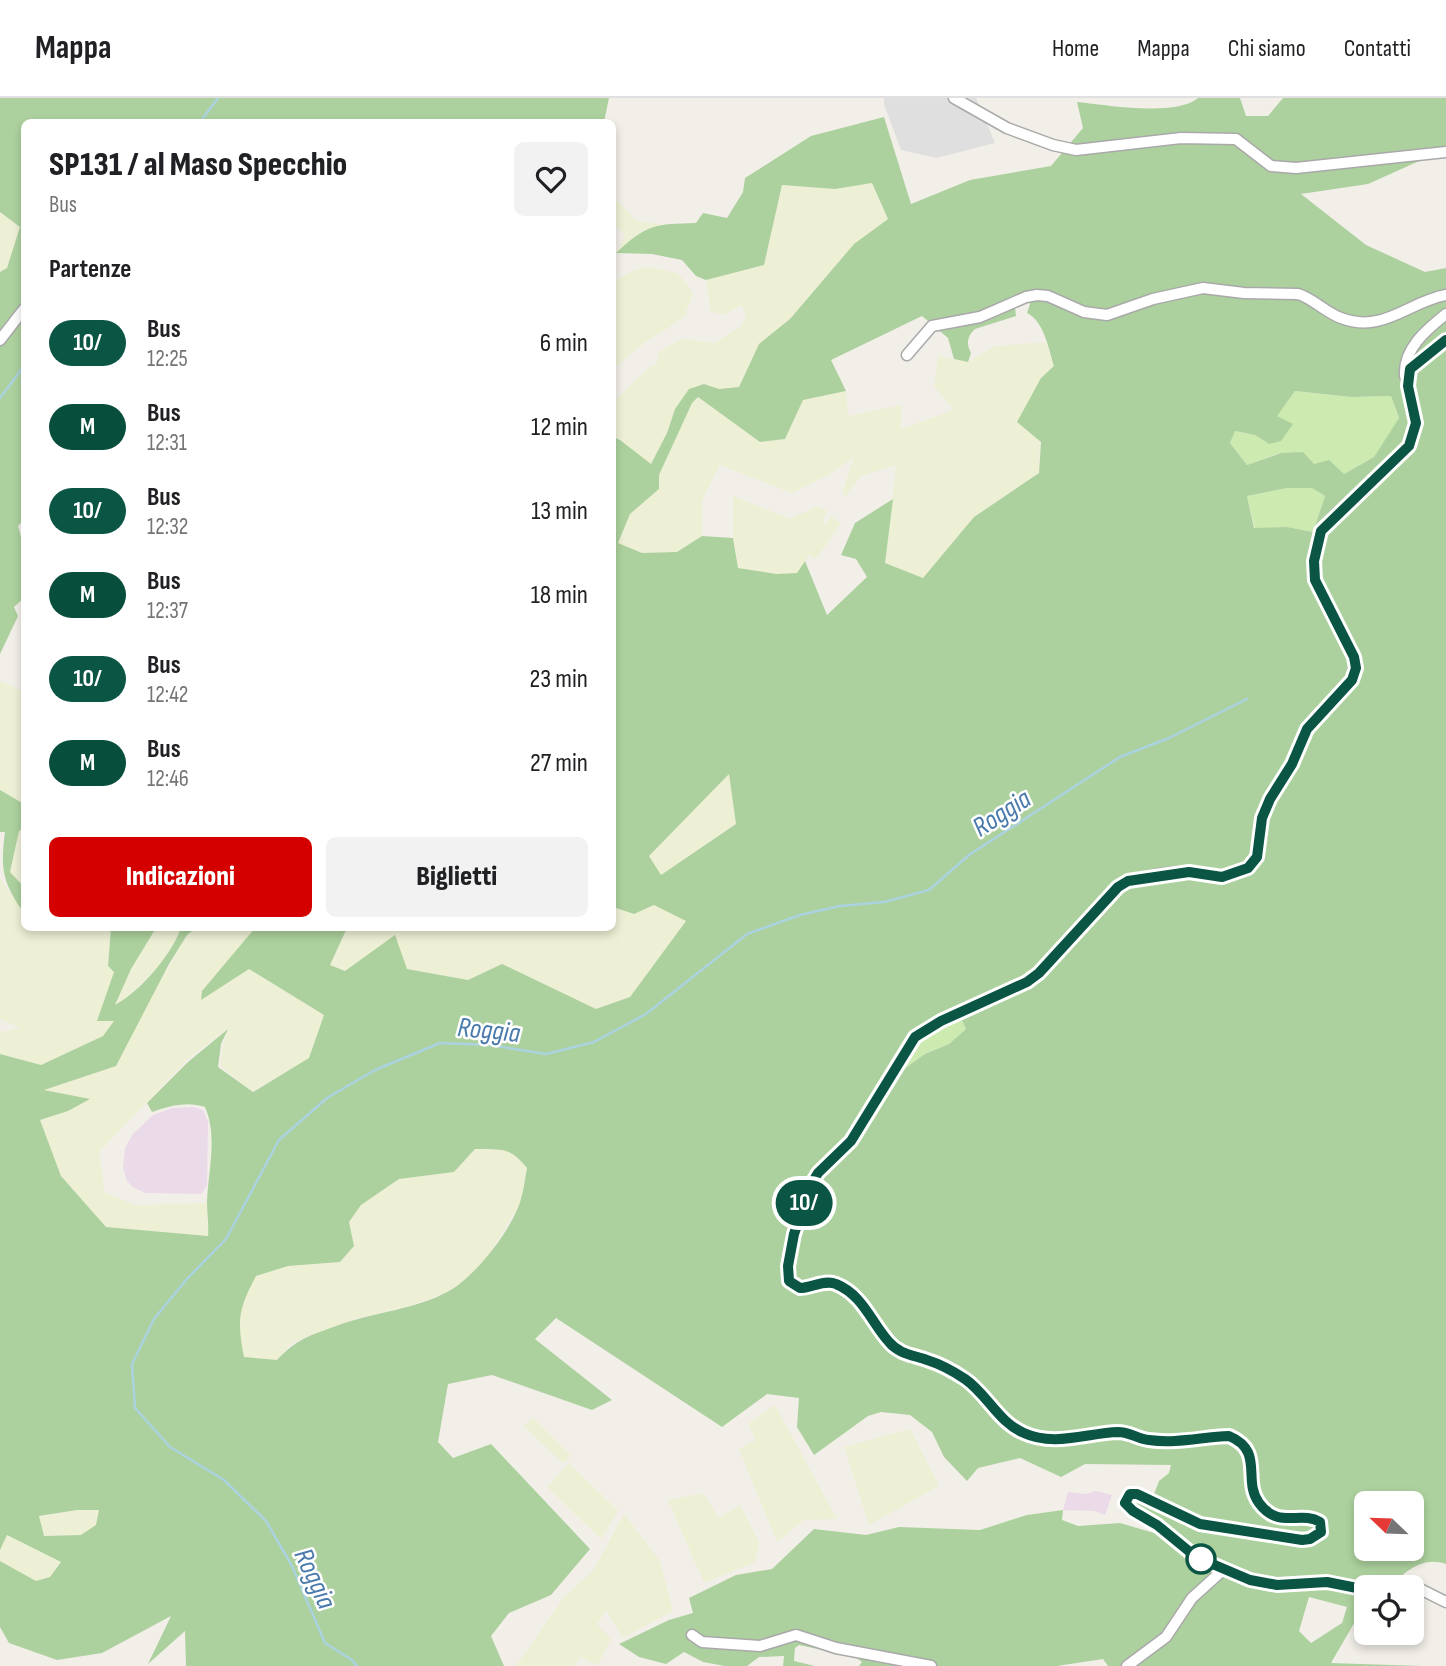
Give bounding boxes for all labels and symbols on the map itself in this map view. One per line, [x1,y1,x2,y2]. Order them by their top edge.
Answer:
water label: Roggia [966,782,1038,844]
water label: Roggia [456,1011,522,1050]
line badge: 10/ [764,1180,844,1226]
north arrow [1354,1491,1424,1561]
water label: Roggia [286,1543,343,1615]
unlabelled marker [1186,1544,1216,1574]

